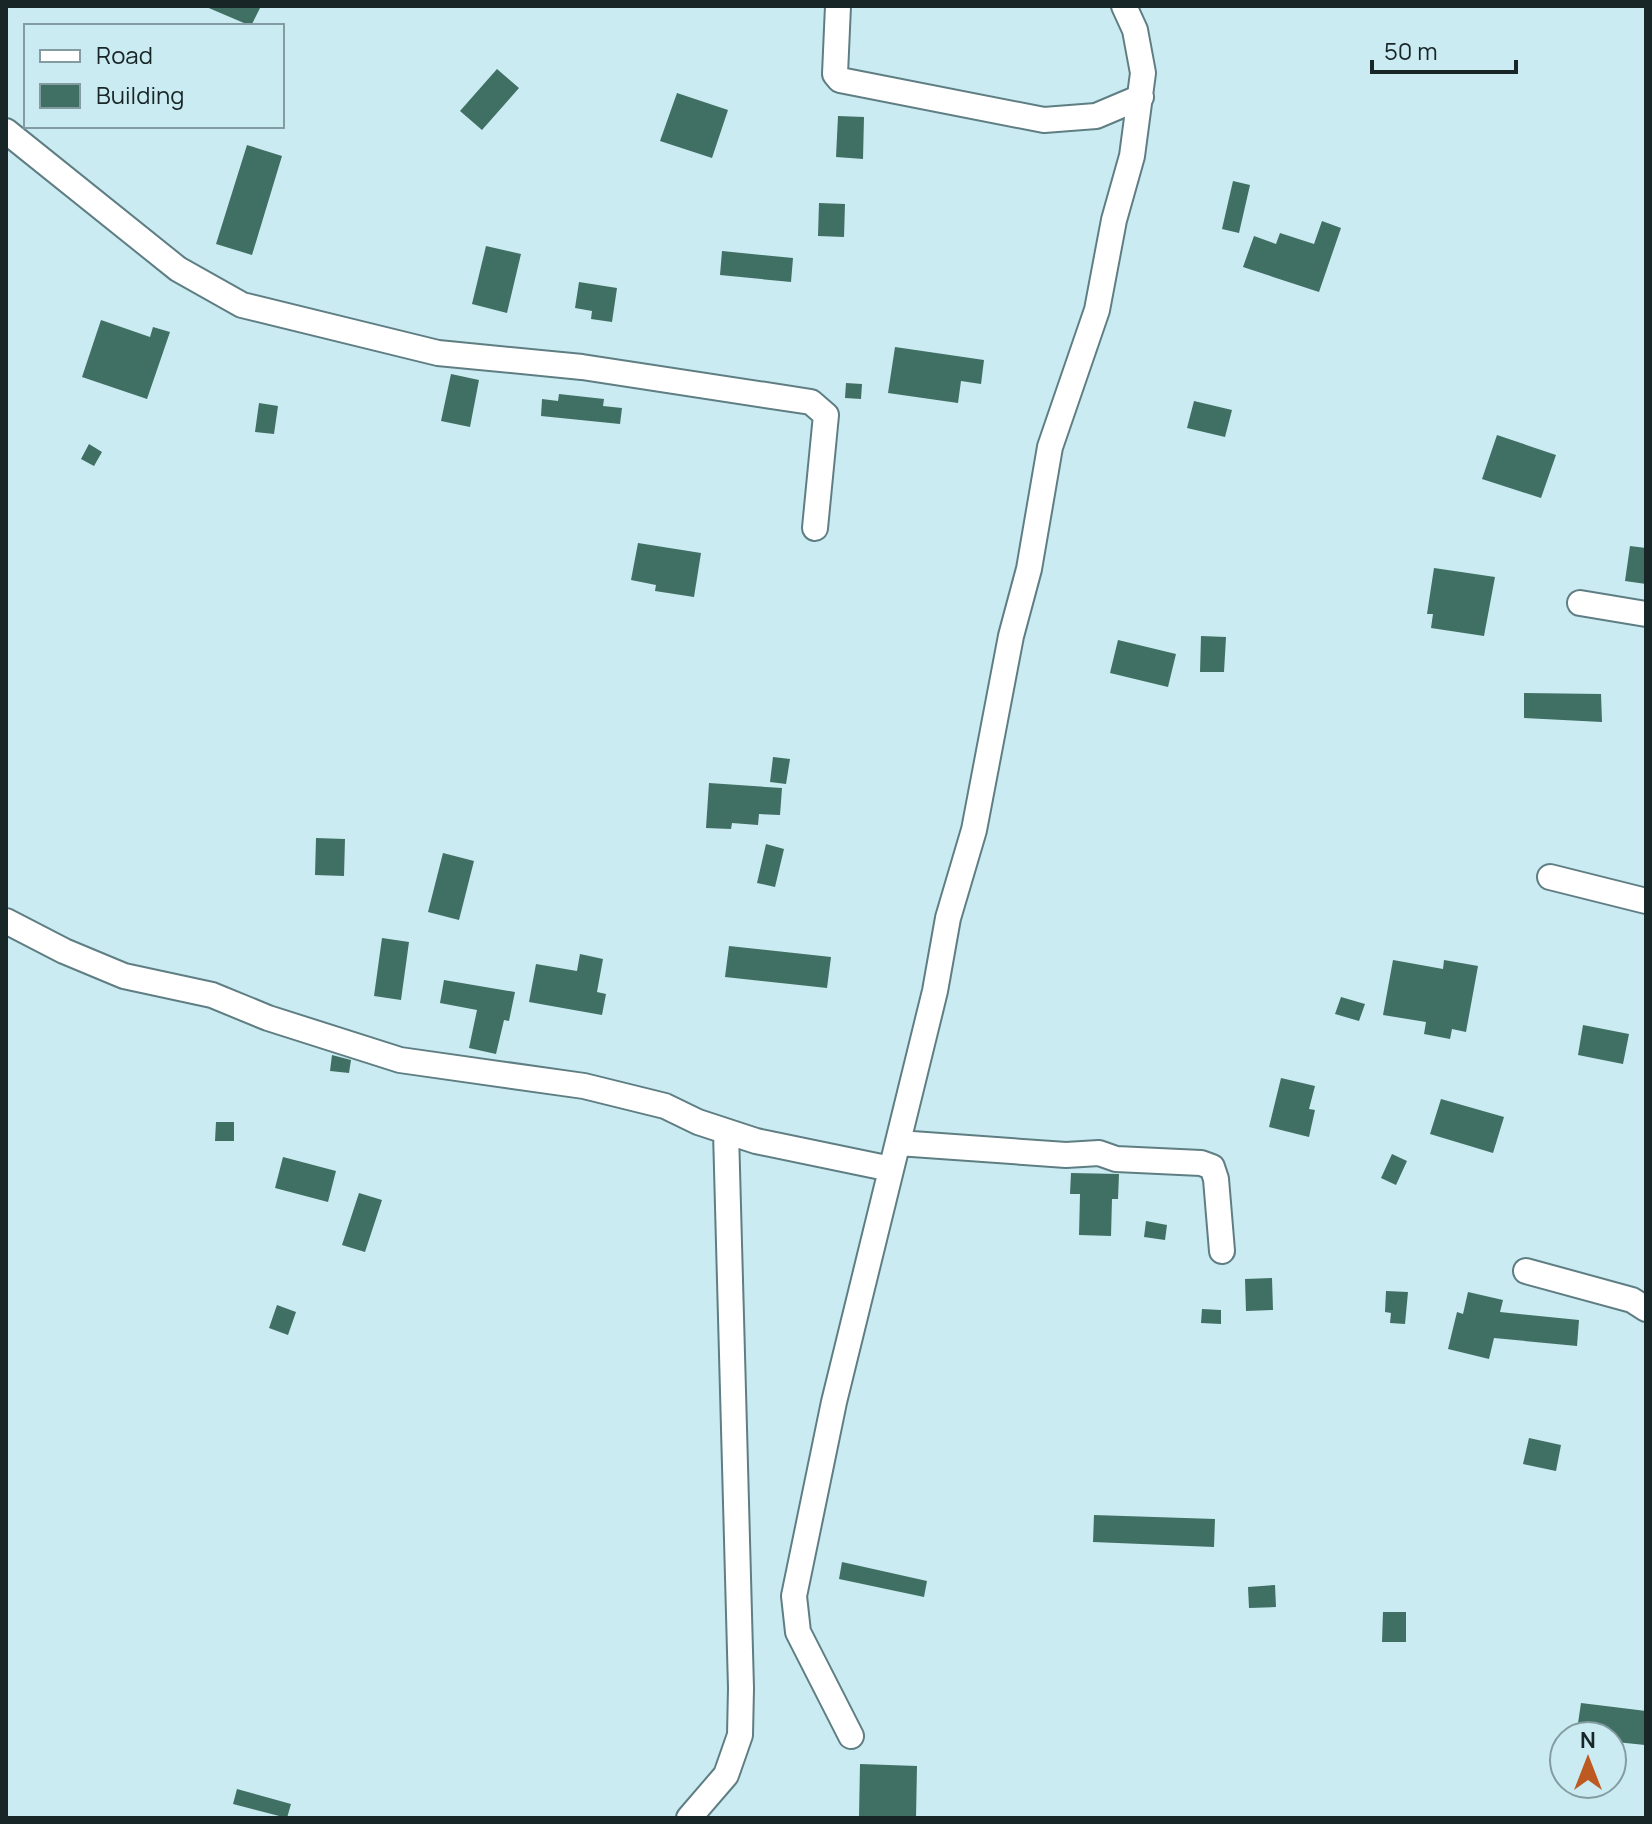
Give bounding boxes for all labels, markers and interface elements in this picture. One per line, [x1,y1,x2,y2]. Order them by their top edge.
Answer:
legend [24,24,284,128]
scale bar [1372,24,1516,74]
text: 50 m [1384,34,1438,67]
text: Road [96,38,153,71]
text: Building [96,78,184,111]
north arrow [1548,1720,1628,1800]
text: N [1580,1725,1596,1755]

